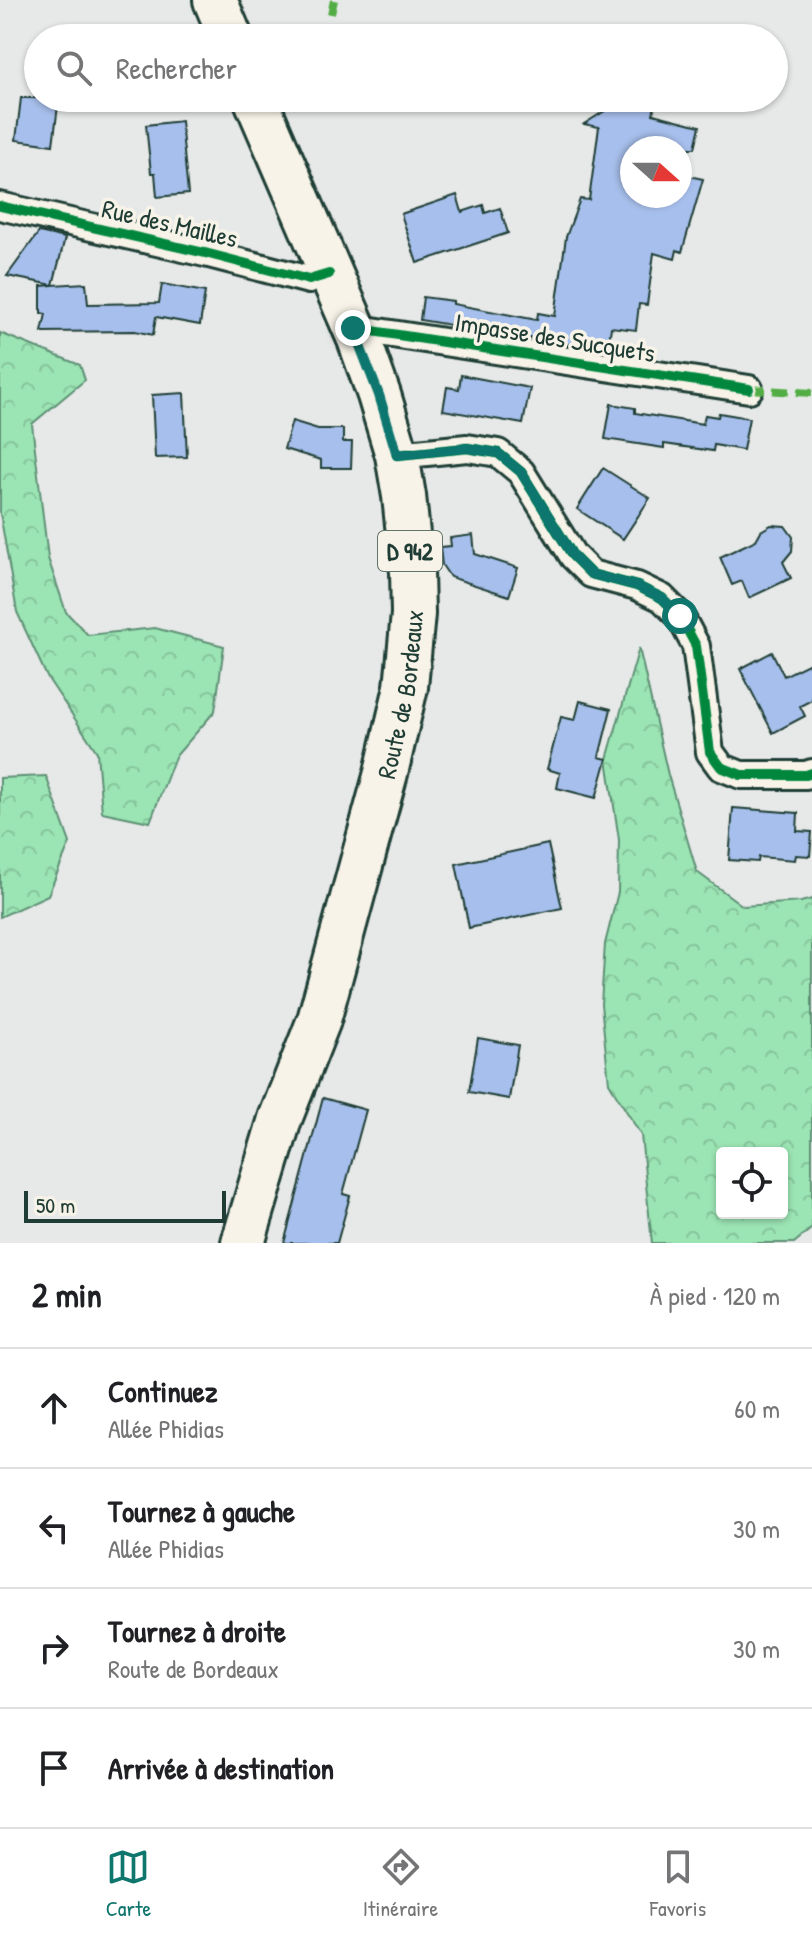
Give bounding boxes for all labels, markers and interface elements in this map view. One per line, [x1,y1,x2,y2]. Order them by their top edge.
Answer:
search box [24,24,788,112]
icon: search [52,46,96,90]
text: Rechercher [116,48,237,88]
north arrow [620,136,692,208]
street label: Rue des Mailles [99,190,241,256]
street label: Impasse des Sucquets [452,304,658,370]
route end [335,310,371,346]
road number: D 942 [378,531,442,571]
route start [662,598,698,634]
street label: Route de Bordeaux [368,608,431,782]
map controls [716,1147,788,1219]
button: locate [716,1147,788,1219]
scale bar [24,1187,226,1223]
text: 50 m [36,1190,75,1220]
text: 2 min [32,1272,102,1318]
text: À pied · 120 m [650,1278,780,1313]
text: Continuez [108,1371,217,1411]
icon: ahead [32,1386,76,1430]
text: 60 m [734,1391,780,1426]
text: Allée Phidias [108,1411,224,1446]
text: Tournez à gauche [108,1491,295,1531]
icon: left [32,1506,76,1550]
text: 30 m [733,1511,780,1546]
text: Allée Phidias [108,1531,224,1566]
text: Tournez à droite [108,1611,286,1651]
icon: right [32,1626,76,1670]
text: 30 m [733,1631,780,1666]
text: Route de Bordeaux [108,1651,279,1686]
icon: arrive [32,1746,76,1790]
text: Arrivée à destination [108,1748,334,1788]
tab: Carte [106,1845,151,1923]
tab: Itinéraire [363,1845,438,1923]
tab: Favoris [650,1845,706,1923]

